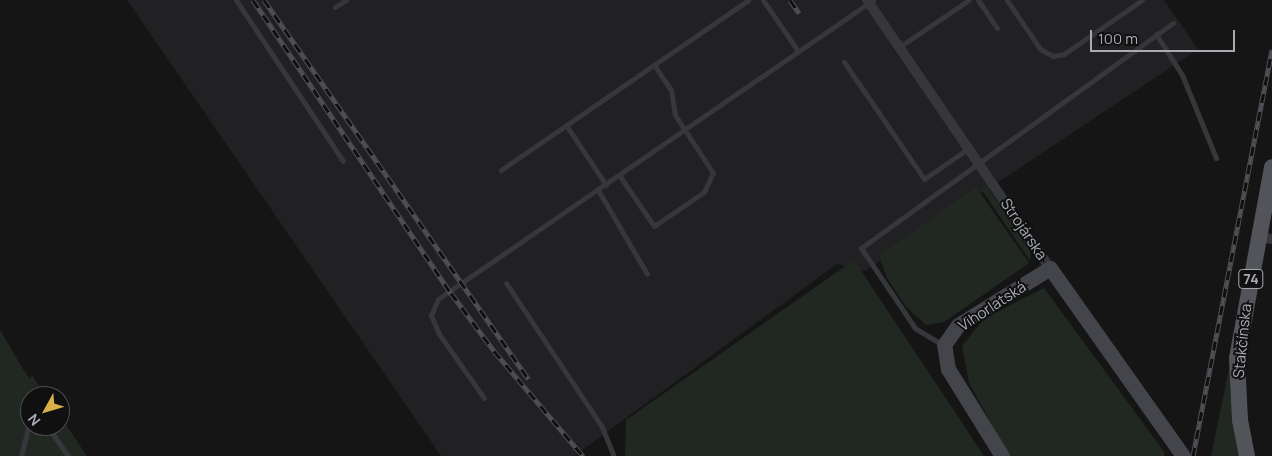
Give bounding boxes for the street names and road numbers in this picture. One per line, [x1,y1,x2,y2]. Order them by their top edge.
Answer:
street label: Strojárska [997,195,1051,263]
road number: 74 [1237,268,1265,290]
street label: Vihorlatská [955,278,1029,334]
street label: Stakčínska [1229,303,1255,379]

